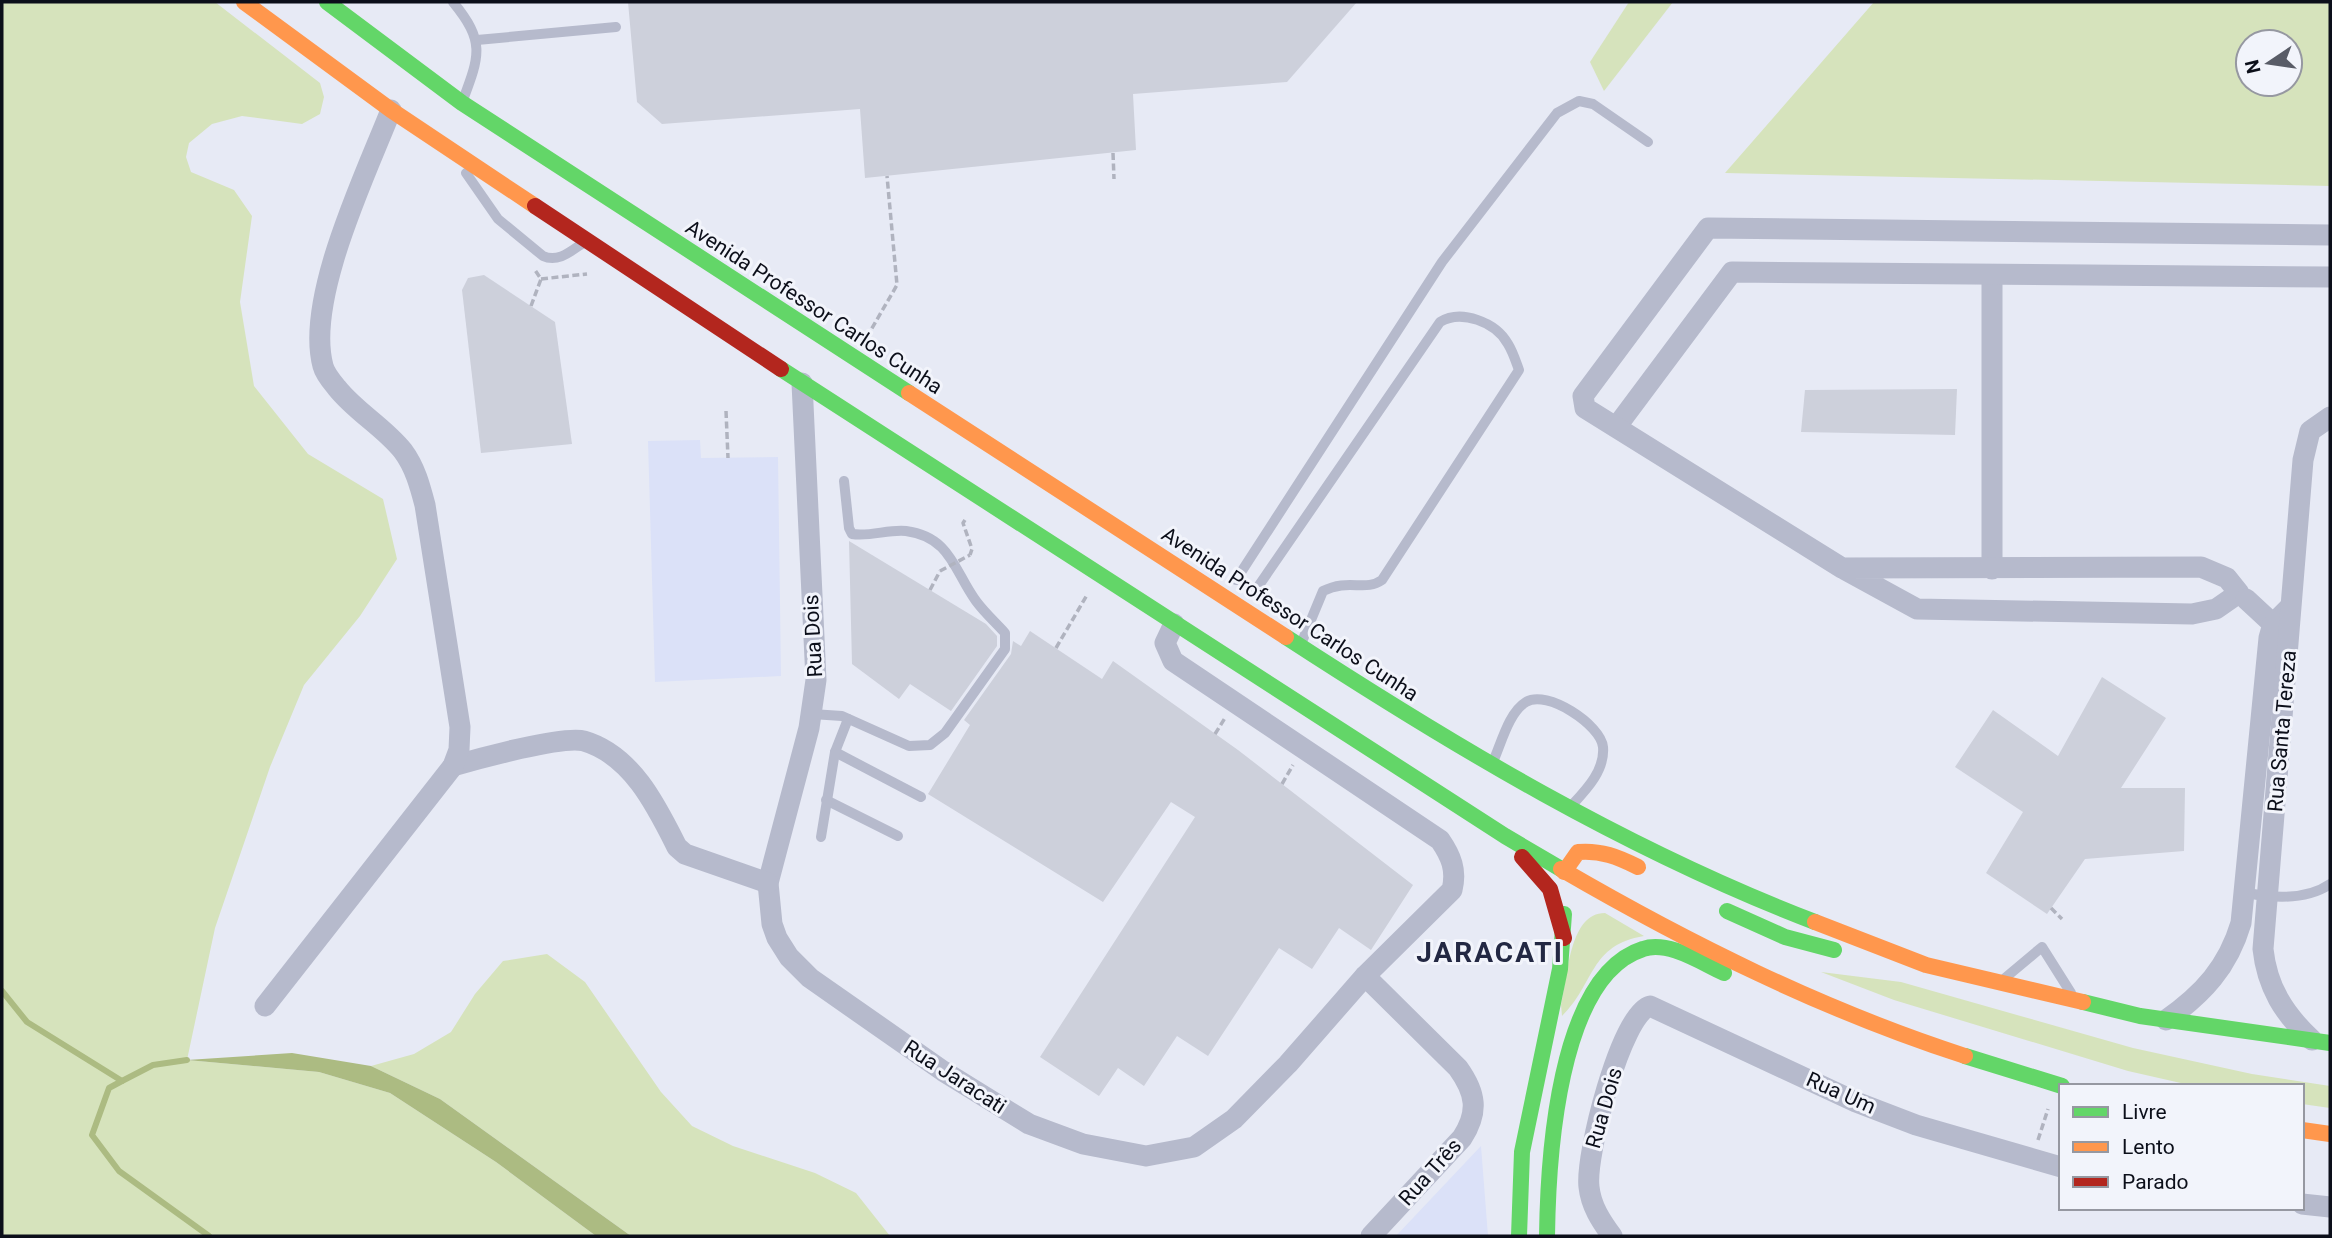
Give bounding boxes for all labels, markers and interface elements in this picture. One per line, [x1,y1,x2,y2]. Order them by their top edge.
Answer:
north arrow [2234,28,2304,98]
text: N [2240,58,2266,76]
street label: Avenida Professor Carlos Cunha [681,215,947,399]
street label: Avenida Professor Carlos Cunha [1157,522,1423,706]
street label: Rua Dois [799,594,827,678]
street label: Rua Santa Tereza [2263,649,2301,813]
district label: JARACATI [1416,936,1564,969]
street label: Rua Jaracati [900,1035,1010,1119]
street label: Rua Dois [1581,1065,1627,1151]
street label: Rua Um [1803,1067,1879,1119]
legend [2059,1084,2304,1210]
text: Livre [2122,1100,2167,1124]
street label: Rua Três [1394,1134,1466,1210]
text: Lento [2122,1135,2175,1159]
text: Parado [2122,1170,2189,1194]

